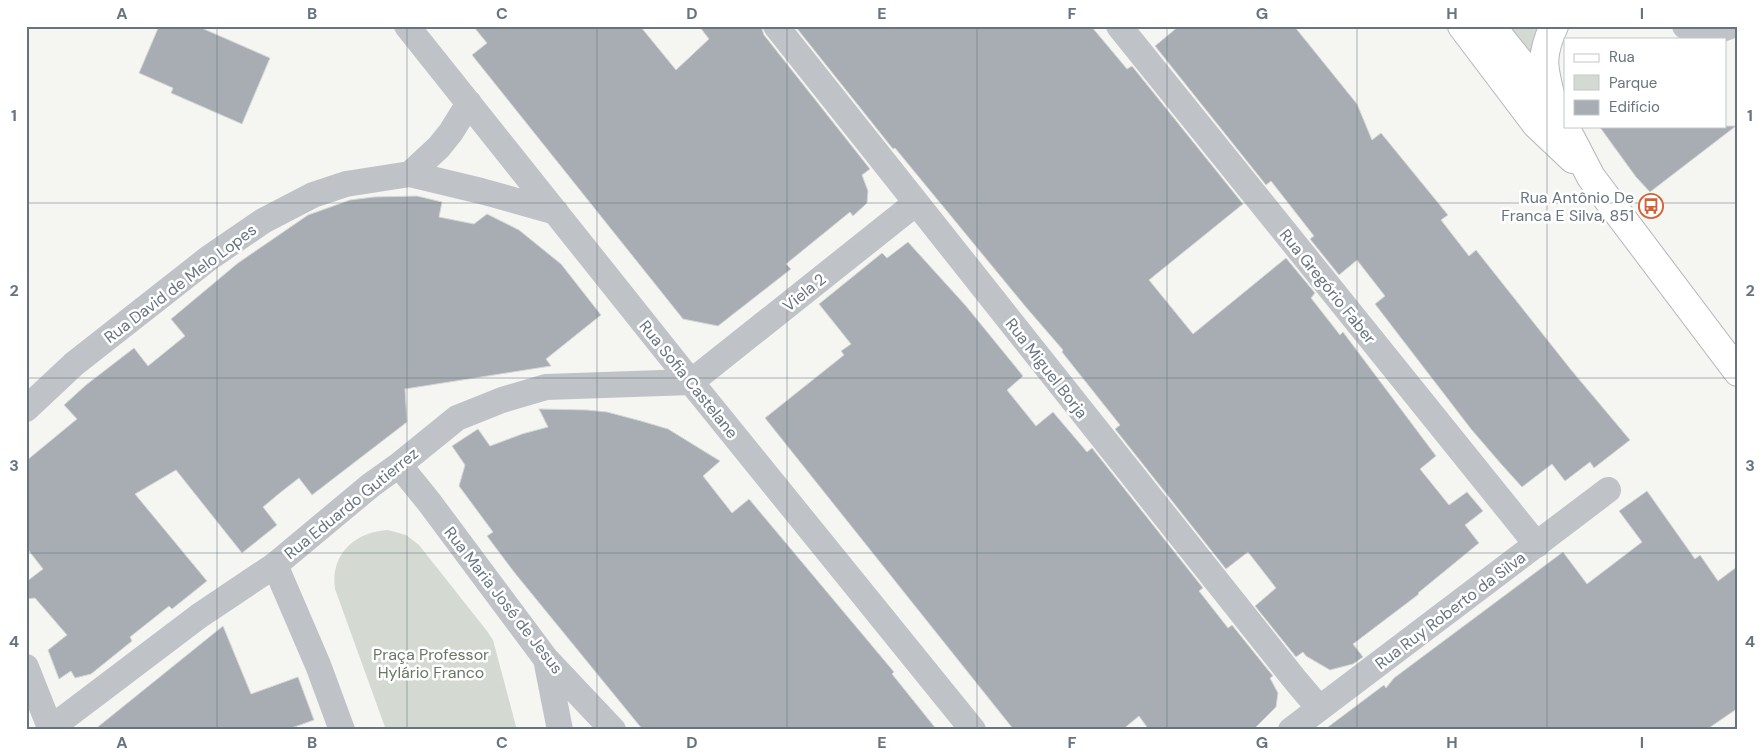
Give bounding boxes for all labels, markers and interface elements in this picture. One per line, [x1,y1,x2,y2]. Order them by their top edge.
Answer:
text: A [116,3,128,24]
text: B [307,3,317,24]
text: C [496,3,508,24]
text: D [686,3,698,24]
text: E [877,3,887,24]
text: F [1068,3,1077,24]
text: G [1256,3,1268,24]
text: H [1446,3,1458,24]
text: I [1640,3,1644,24]
legend [1564,38,1726,128]
text: Rua [1609,47,1635,67]
text: Parque [1609,73,1657,93]
text: Edifício [1609,97,1660,117]
text: 1 [11,105,17,126]
text: 1 [1747,105,1753,126]
place label: Rua Antônio De Franca E Silva, 851 [1501,187,1634,226]
bus stop icon: Rua Antônio De Franca E Silva, 851 [1638,193,1664,219]
street label: Rua David de Melo Lopes [100,219,261,348]
street label: Rua Gregório Faber [1275,225,1380,348]
street label: Viela 2 [779,269,830,316]
text: 2 [9,280,19,301]
text: 2 [1745,280,1755,301]
street label: Rua Miguel Borja [1001,314,1092,423]
street label: Rua Sofia Castelane [635,316,743,443]
street label: Rua Eduardo Gutierrez [280,443,423,564]
text: 3 [9,455,19,476]
text: 3 [1745,455,1755,476]
street label: Rua Maria José de Jesus [440,522,568,678]
street label: Rua Ruy Roberto da Silva [1371,547,1530,674]
text: 4 [9,631,19,652]
text: 4 [1745,631,1755,652]
park label: Praça Professor Hylário Franco [373,644,489,683]
text: A [116,732,128,753]
text: B [307,732,317,753]
text: C [496,732,508,753]
text: D [686,732,698,753]
text: E [877,732,887,753]
text: F [1068,732,1077,753]
text: G [1256,732,1268,753]
text: H [1446,732,1458,753]
text: I [1640,732,1644,753]

